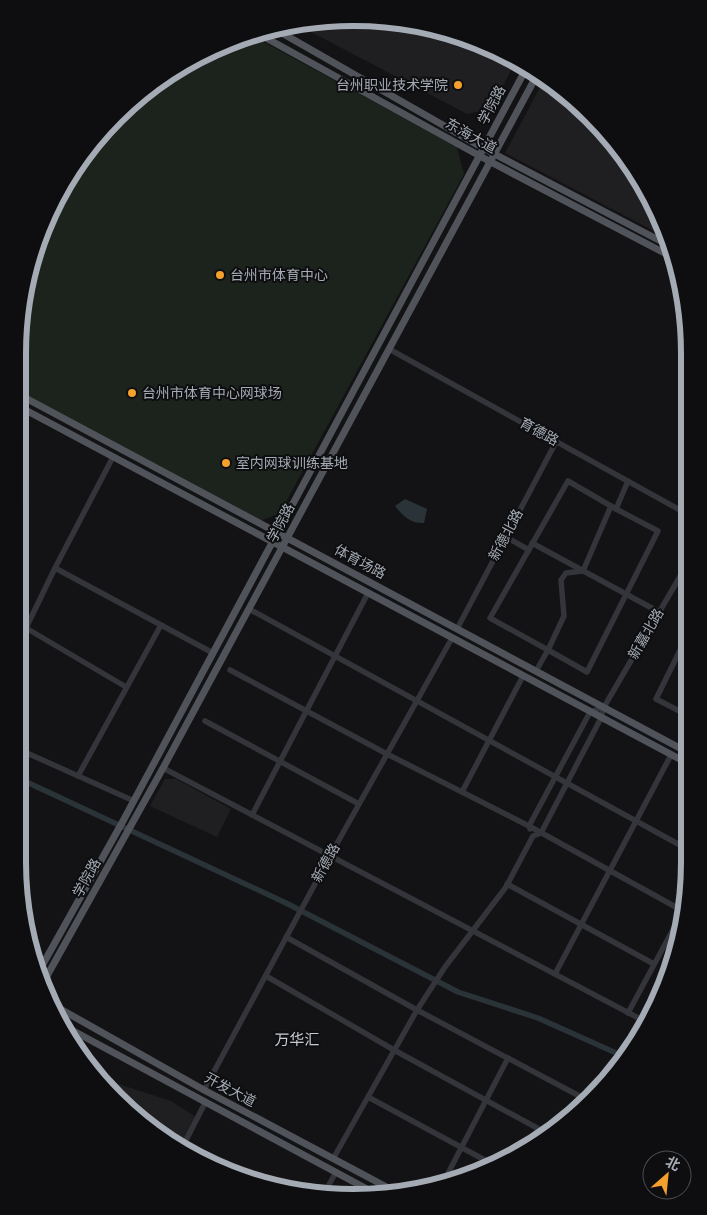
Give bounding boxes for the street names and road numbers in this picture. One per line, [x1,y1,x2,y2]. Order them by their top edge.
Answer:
street label: 学院路 [475,82,509,128]
street label: 东海大道 [442,115,500,157]
street label: 育德路 [517,414,561,450]
street label: 学院路 [264,500,298,546]
street label: 新德北路 [485,506,527,564]
street label: 体育场路 [331,541,389,583]
street label: 新嘉北路 [625,606,667,662]
street label: 新德路 [308,841,344,885]
street label: 学院路 [69,856,105,900]
street label: 开发大道 [201,1069,259,1111]

